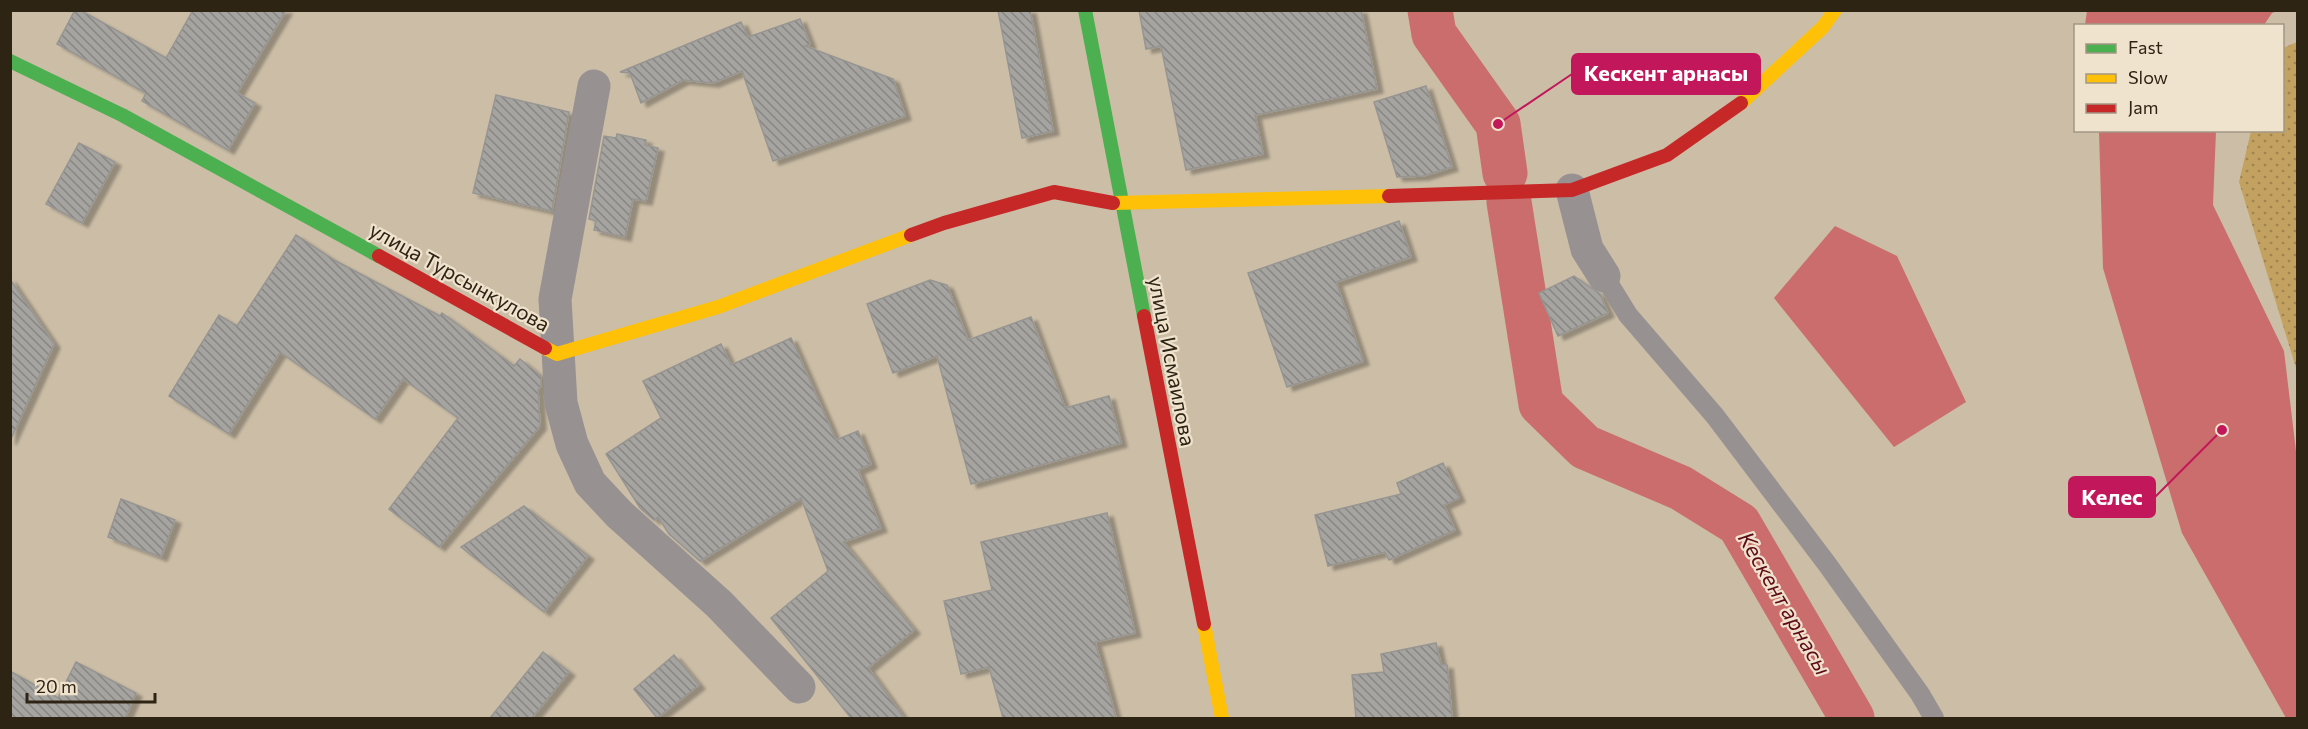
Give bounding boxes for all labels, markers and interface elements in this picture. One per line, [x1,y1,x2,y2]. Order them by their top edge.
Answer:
legend [2074,24,2284,132]
text: Fast [2128,36,2163,58]
callout: Кескент арнасы [1572,54,1760,94]
text: Кескент арнасы [1584,59,1748,86]
text: Slow [2128,66,2168,88]
text: Jam [2128,96,2158,118]
street label: улица Турсынкулова [365,216,555,336]
street label: улица Исмаилова [1144,274,1202,448]
callout: Келес [2069,477,2155,517]
text: Келес [2081,483,2143,510]
water label: Кескент арнасы [1733,526,1837,680]
scale bar [27,666,154,704]
text: 20 m [36,675,77,697]

